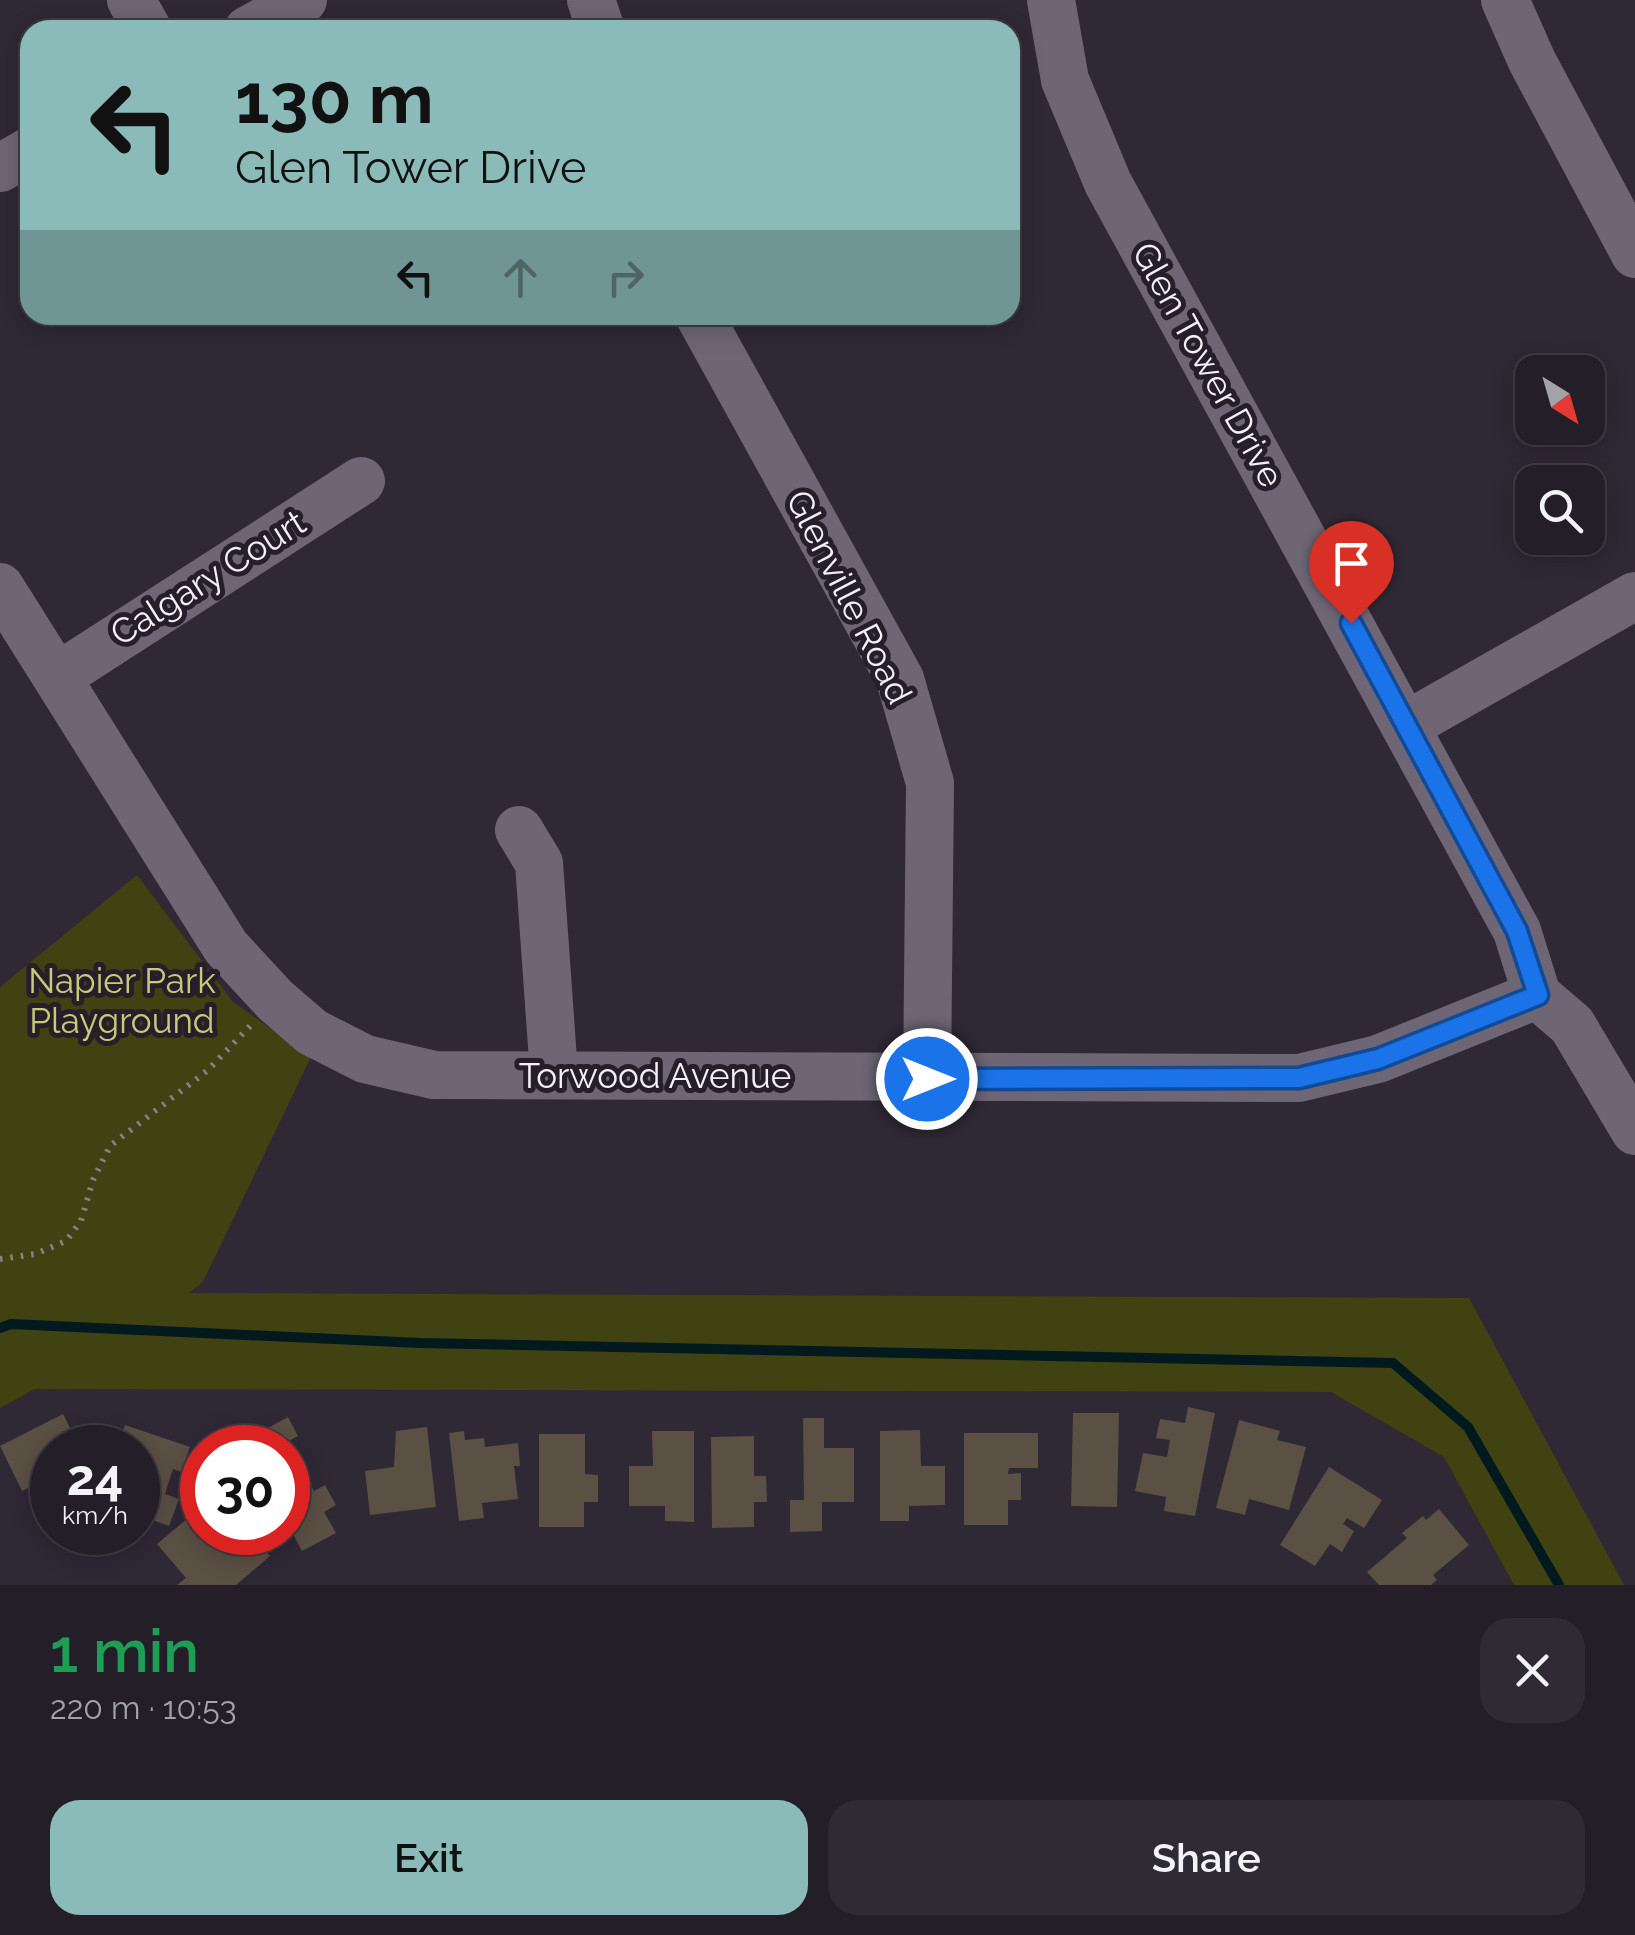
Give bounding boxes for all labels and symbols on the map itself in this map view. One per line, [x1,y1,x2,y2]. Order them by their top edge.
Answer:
street label: Glen Tower Drive [1124,235,1293,494]
north arrow [1515,355,1605,445]
street label: Glenville Road [778,483,921,710]
street label: Calgary Court [103,501,313,654]
pin [1309,521,1394,624]
park label: Napier Park Playground [28,960,216,1041]
position arrow [875,1027,979,1131]
street label: Torwood Avenue [519,1055,791,1096]
speed limit sign: 30 [180,1425,310,1555]

